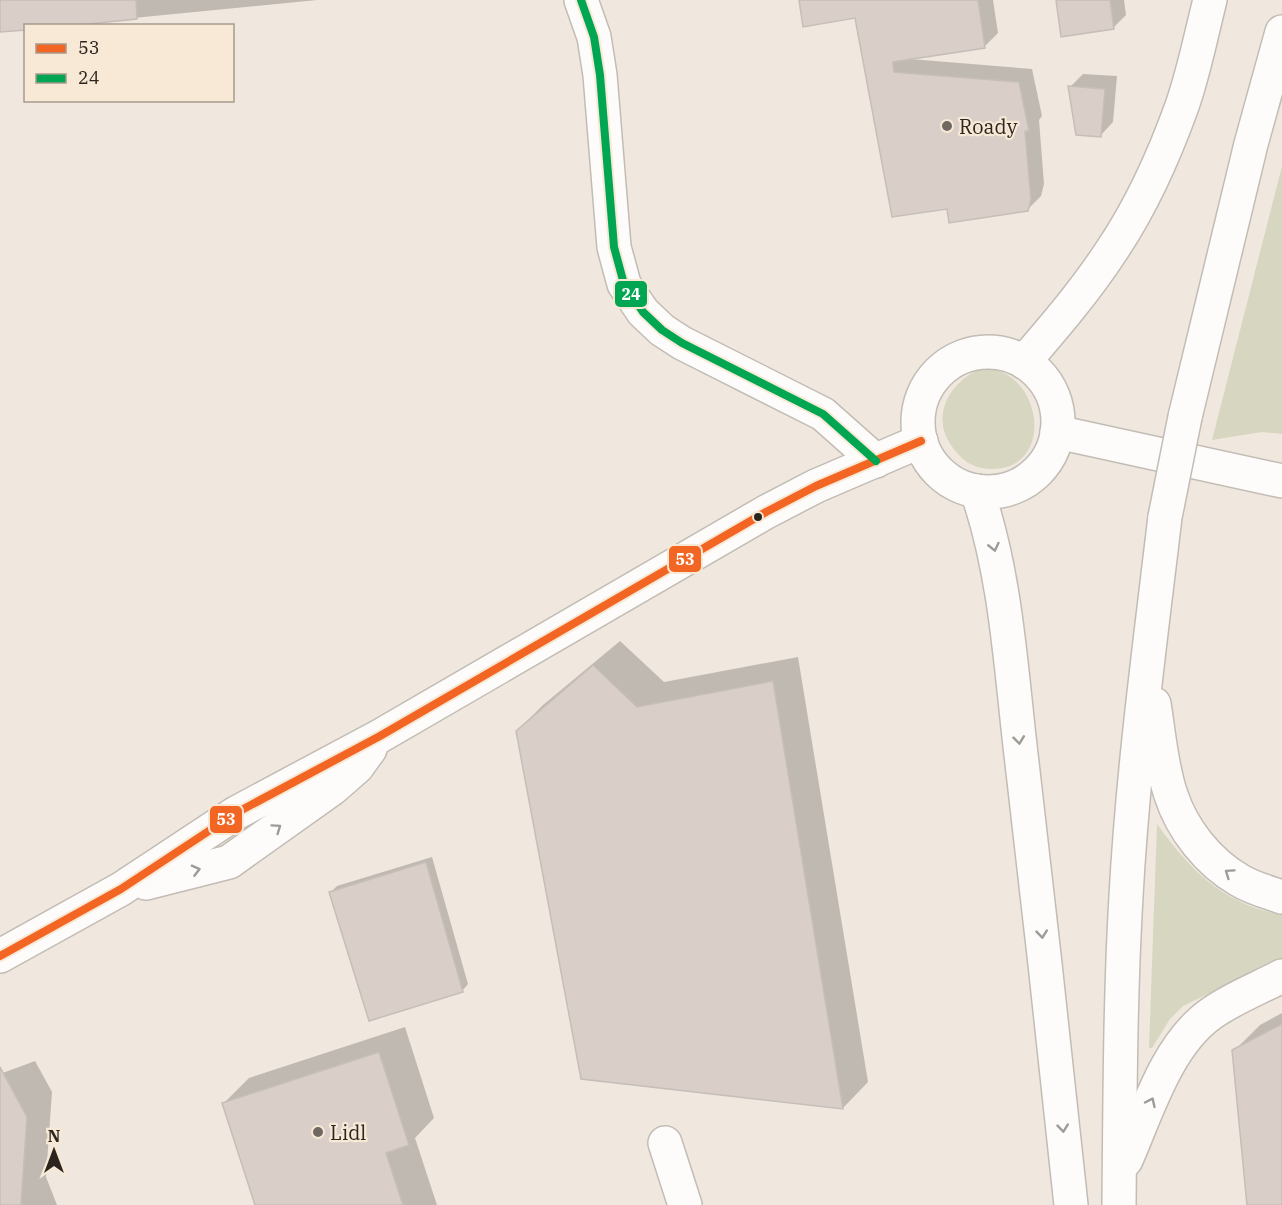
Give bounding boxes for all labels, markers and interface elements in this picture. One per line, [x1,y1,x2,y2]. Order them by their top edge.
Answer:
legend [24,24,234,102]
text: 53 [78,36,100,59]
text: 24 [78,66,100,89]
place label: Roady [959,113,1018,140]
marker: Roady [940,119,954,133]
line badge: 24 [614,280,648,308]
text: 24 [621,284,641,304]
unlabelled marker [752,511,764,523]
one-way arrow [986,542,999,552]
line badge: 53 [668,545,702,573]
text: 53 [675,549,695,569]
one-way arrow [1012,736,1025,745]
line badge: 53 [209,805,243,834]
text: 53 [216,809,236,829]
one-way arrow [271,824,282,835]
one-way arrow [190,865,200,878]
one-way arrow [1224,869,1235,880]
one-way arrow [1035,930,1048,939]
one-way arrow [1144,1098,1156,1109]
place label: Lidl [330,1119,366,1146]
north arrow [24,1121,84,1181]
one-way arrow [1056,1123,1069,1133]
marker: Lidl [311,1125,325,1139]
text: N [48,1126,60,1146]

